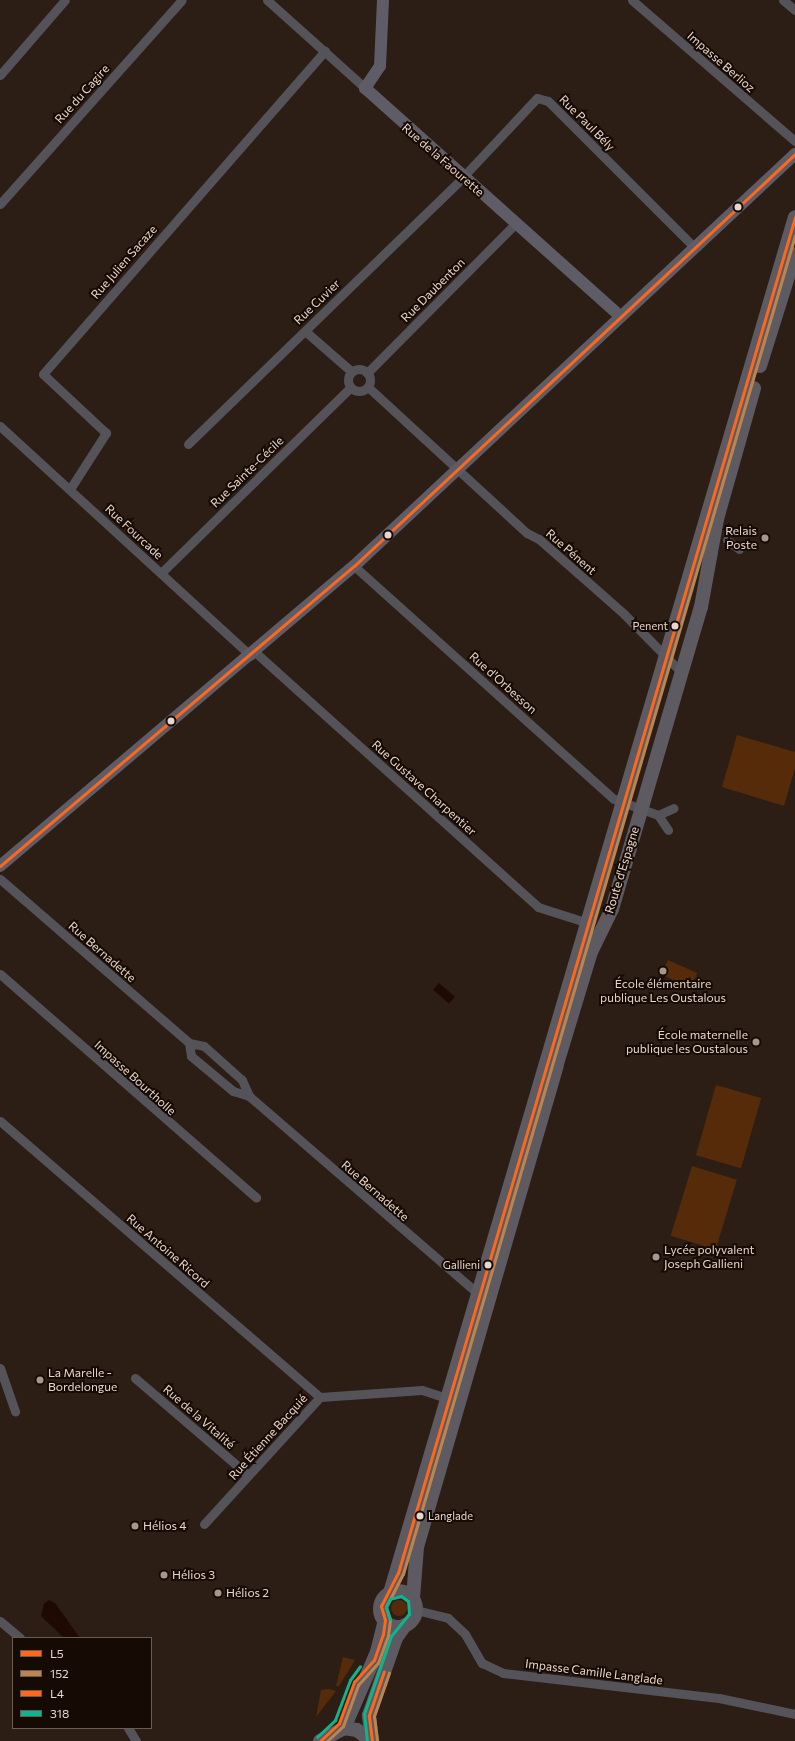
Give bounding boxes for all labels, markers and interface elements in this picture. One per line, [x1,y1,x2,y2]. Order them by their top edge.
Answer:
street label: Impasse Berlioz [684,29,758,95]
street label: Rue du Cagire [52,62,112,126]
street label: Rue Paul Bély [556,92,618,154]
street label: Rue de la Faourette [399,120,487,200]
unlabelled marker [733,202,743,212]
street label: Rue Julien Sacaze [88,222,160,302]
street label: Rue Daubenton [398,255,468,325]
street label: Rue Cuvier [291,276,343,328]
street label: Rue Sainte-Cécile [208,434,286,510]
street label: Rue Fourcade [102,502,166,562]
place label: Relais Poste [725,524,757,552]
street label: Rue Pénent [543,526,599,578]
unlabelled marker [383,530,393,540]
marker: Relais Poste [760,533,770,543]
place label: Penent [633,619,668,633]
marker: Penent [670,621,680,631]
street label: Rue d'Orbesson [466,649,540,717]
unlabelled marker [166,716,176,726]
street label: Rue Gustave Charpentier [369,737,479,839]
street label: Route d'Espagne [602,825,642,915]
street label: Rue Bernadette [65,919,139,985]
marker: École élémentaire publique Les Oustalous [658,966,668,976]
place label: École élémentaire publique Les Oustalous [600,977,726,1005]
place label: École maternelle publique les Oustalous [626,1028,748,1056]
marker: École maternelle publique les Oustalous [751,1037,761,1047]
street label: Impasse Bourtholle [91,1038,179,1118]
street label: Rue Bernadette [338,1158,412,1224]
street label: Rue Antoine Ricord [124,1211,212,1291]
place label: Lycée polyvalent Joseph Gallieni [664,1243,754,1271]
marker: Lycée polyvalent Joseph Gallieni [651,1252,661,1262]
place label: Gallieni [443,1258,480,1272]
marker: Gallieni [483,1260,493,1270]
place label: La Marelle - Bordelongue [48,1366,117,1394]
marker: La Marelle - Bordelongue [35,1375,45,1385]
street label: Rue de la Vitalité [160,1382,238,1452]
street label: Rue Étienne Bacquié [226,1391,310,1483]
place label: Langlade [428,1509,473,1523]
marker: Langlade [415,1511,425,1521]
place label: Hélios 4 [143,1519,186,1533]
marker: Hélios 4 [130,1521,140,1531]
place label: Hélios 3 [172,1568,215,1582]
marker: Hélios 3 [159,1570,169,1580]
place label: Hélios 2 [226,1586,269,1600]
marker: Hélios 2 [213,1588,223,1598]
legend [12,1637,152,1729]
text: L5 [50,1646,64,1660]
street label: Impasse Camille Langlade [524,1656,664,1688]
text: 152 [50,1666,69,1680]
text: L4 [50,1686,64,1700]
text: 318 [50,1706,69,1720]

